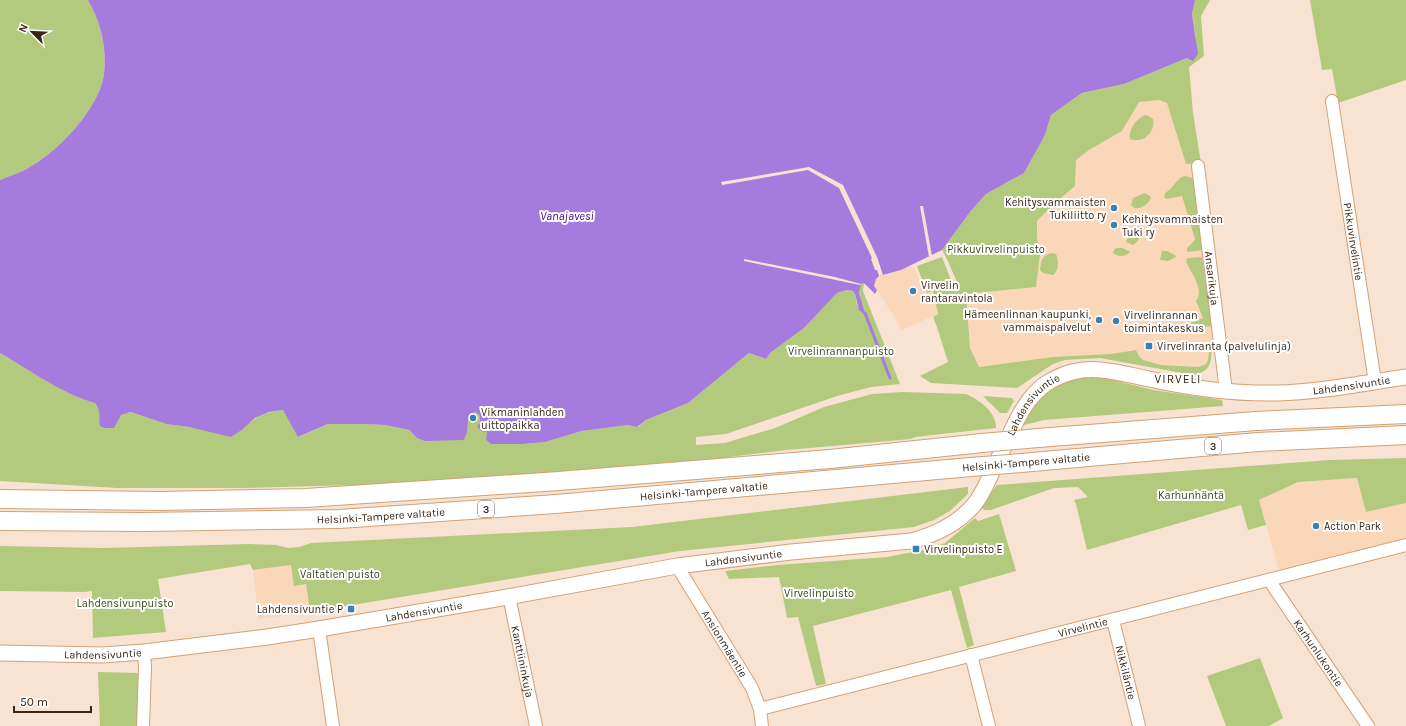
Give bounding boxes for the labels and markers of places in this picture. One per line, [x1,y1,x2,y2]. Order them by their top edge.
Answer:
place label: Kehitysvammaisten Tukiliitto ry [1005,196,1106,222]
marker: Kehitysvammaisten Tukiliitto ry [1109,203,1119,213]
place label: Kehitysvammaisten Tuki ry [1122,213,1223,239]
marker: Kehitysvammaisten Tuki ry [1109,220,1119,230]
place label: Virvelin rantaravintola [921,279,993,305]
marker: Virvelin rantaravintola [908,286,918,296]
place label: Hämeenlinnan kaupunki, vammaispalvelut [964,308,1091,334]
place label: Virvelinrannan toimintakeskus [1124,309,1204,335]
marker: Hämeenlinnan kaupunki, vammaispalvelut [1094,315,1104,325]
marker: Virvelinrannan toimintakeskus [1111,316,1121,326]
place label: Virvelinranta (palvelulinja) [1157,340,1291,353]
marker: Virvelinranta (palvelulinja) [1144,341,1154,351]
place label: Vikmaninlahden uittopaikka [481,406,564,432]
marker: Vikmaninlahden uittopaikka [468,413,478,423]
place label: Action Park [1324,520,1381,533]
marker: Action Park [1311,521,1321,531]
place label: Virvelinpuisto E [924,543,1003,556]
marker: Virvelinpuisto E [911,544,921,554]
place label: Lahdensivuntie P [257,603,343,616]
marker: Lahdensivuntie P [346,604,356,614]

